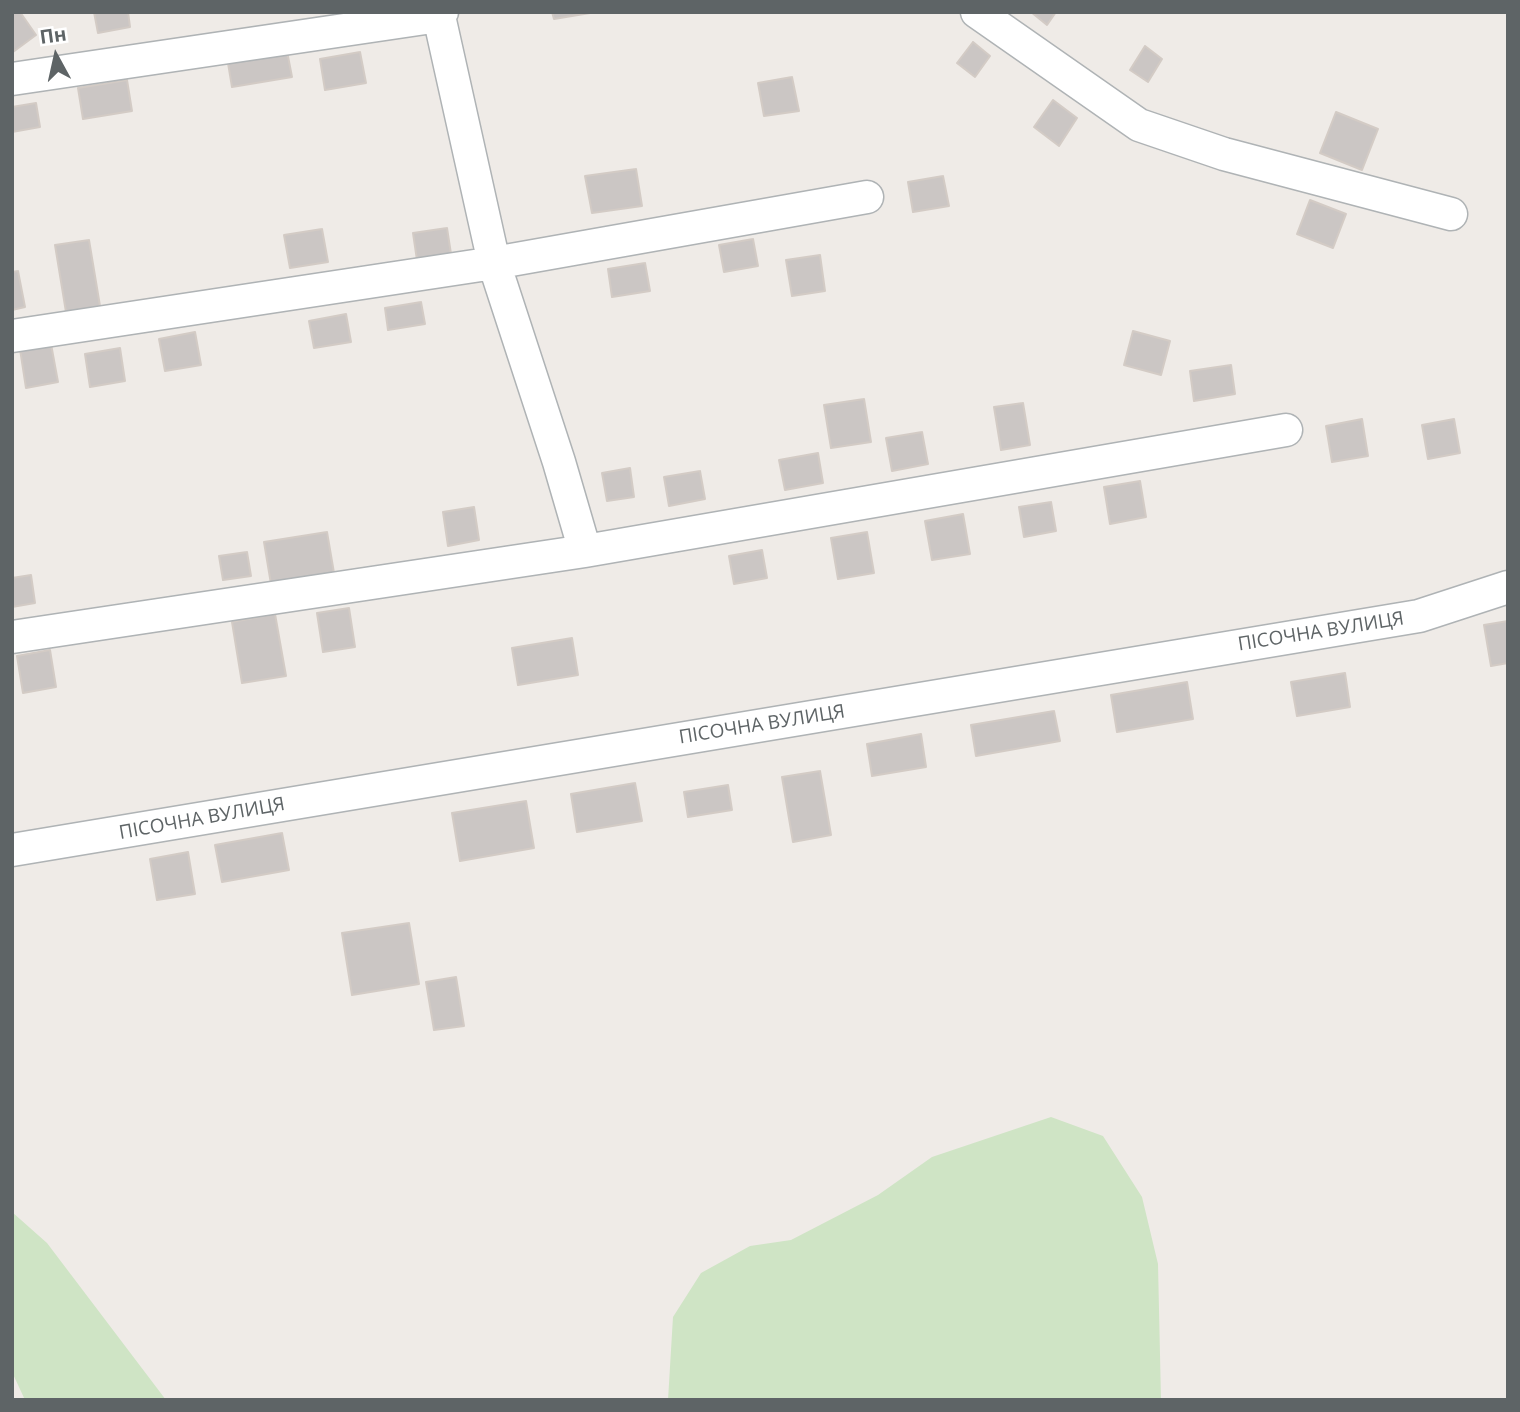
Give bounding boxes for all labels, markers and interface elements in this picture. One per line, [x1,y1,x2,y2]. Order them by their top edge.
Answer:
text: Пн [38,20,68,50]
north arrow [21,21,91,91]
street label: ПІСОЧНА ВУЛИЦЯ [1236,608,1406,656]
street label: ПІСОЧНА ВУЛИЦЯ [677,701,847,749]
street label: ПІСОЧНА ВУЛИЦЯ [117,793,287,845]

